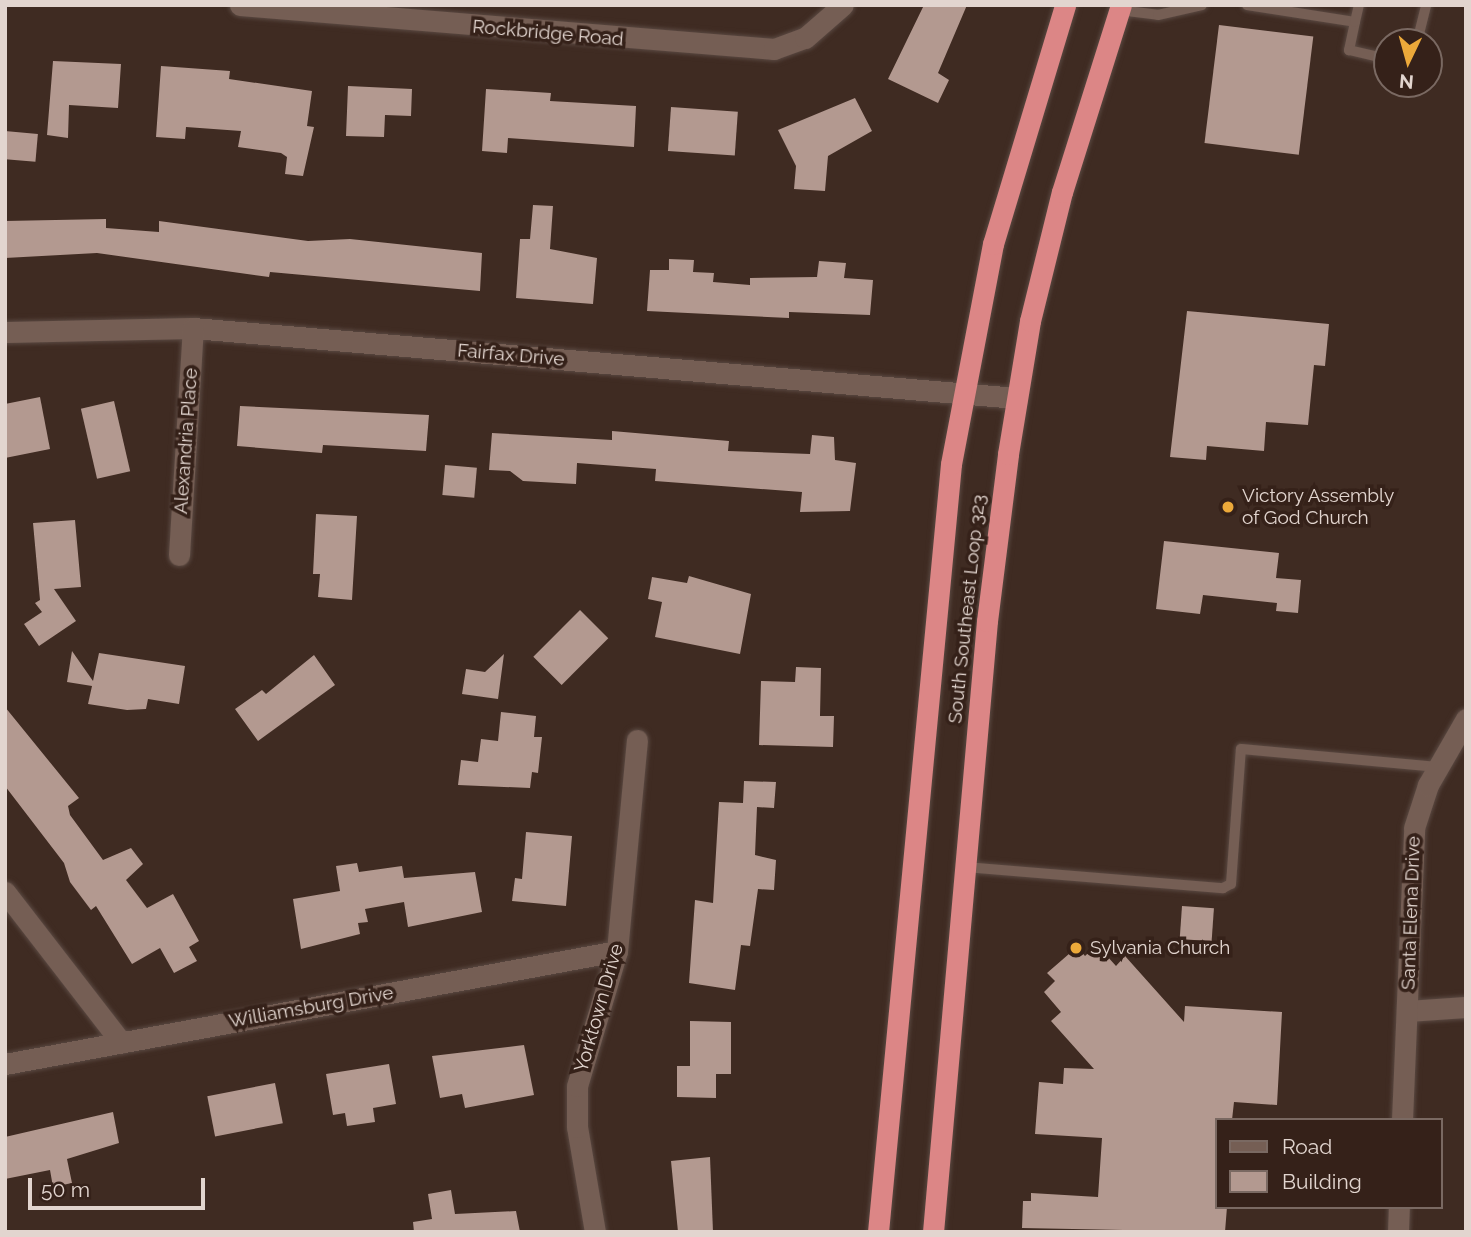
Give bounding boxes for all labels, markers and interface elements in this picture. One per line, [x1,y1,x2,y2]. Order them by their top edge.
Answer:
street label: Rockbridge Road [472,15,624,51]
north arrow [1373,28,1443,98]
text: N [1398,70,1415,94]
street label: Fairfax Drive [456,339,566,371]
street label: Alexandria Place [170,367,202,515]
place label: Victory Assembly of God Church [1242,485,1395,529]
street label: South Southeast Loop 323 [944,493,990,725]
marker: Victory Assembly of God Church [1220,499,1236,515]
street label: Santa Elena Drive [1397,836,1425,990]
place label: Sylvania Church [1090,937,1230,959]
marker: Sylvania Church [1068,940,1084,956]
street label: Yorktown Drive [570,941,628,1075]
street label: Williamsburg Drive [227,981,395,1033]
legend [1216,1118,1443,1209]
text: Road [1282,1134,1332,1159]
scale bar [32,1164,208,1208]
text: Building [1282,1169,1362,1194]
text: 50 m [41,1177,90,1202]

